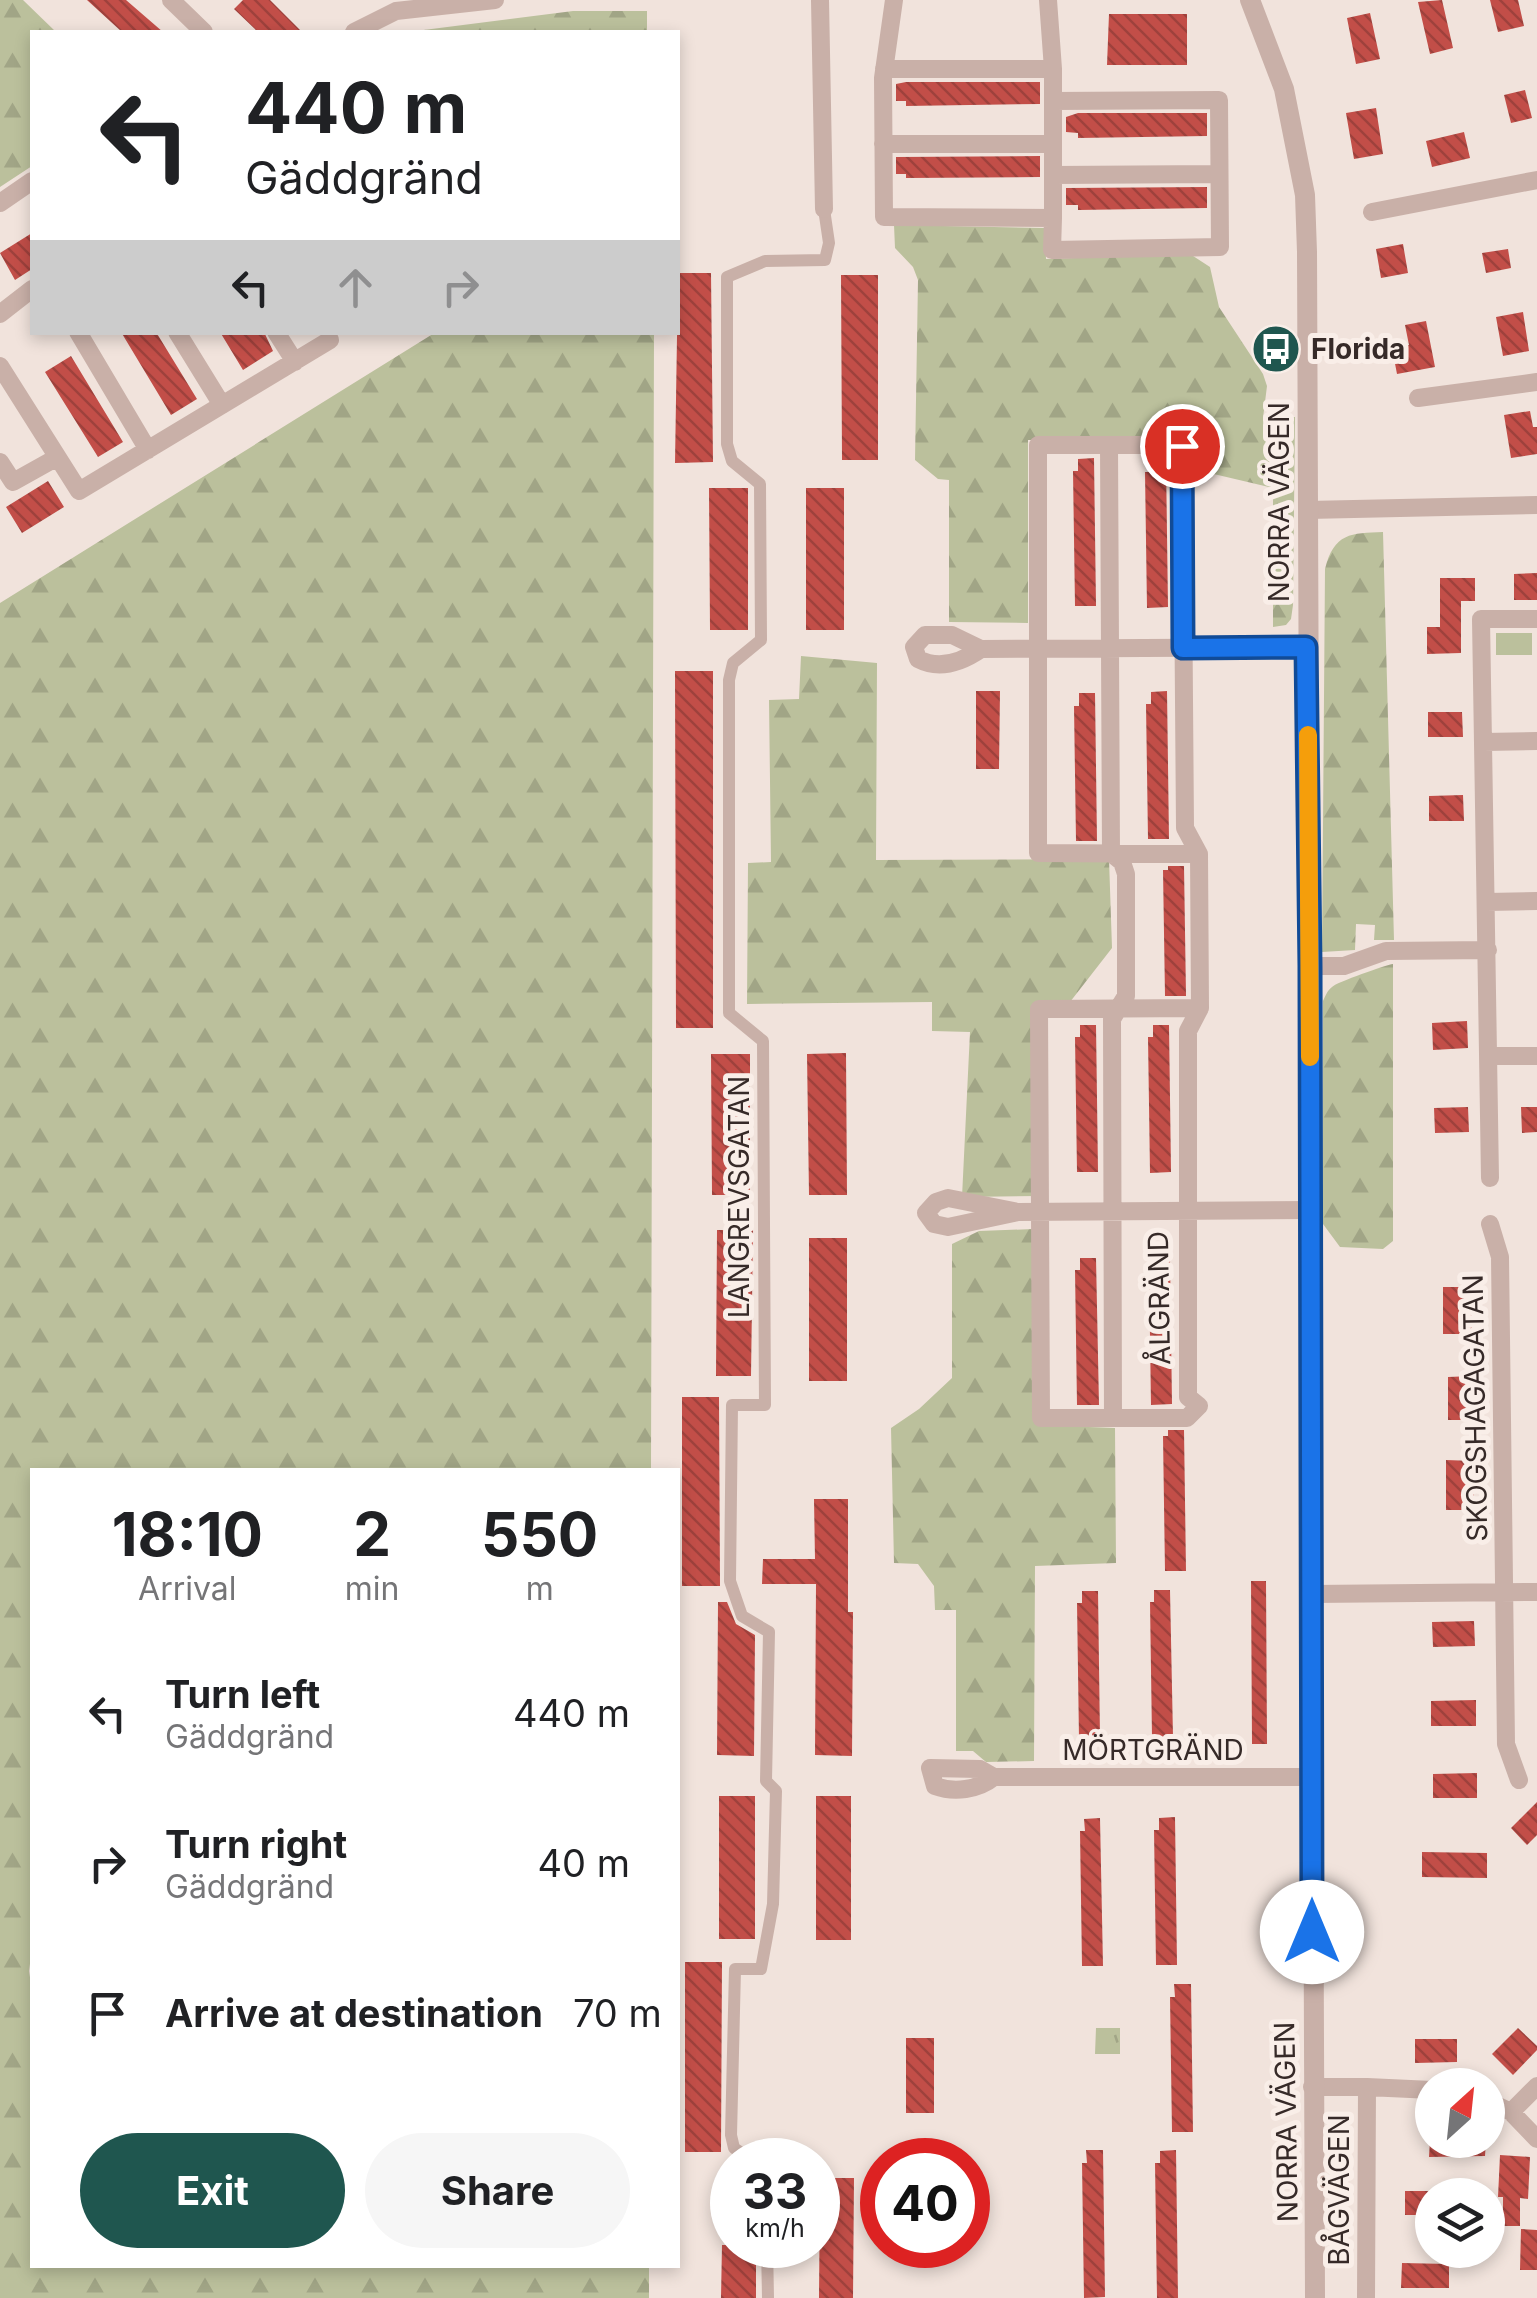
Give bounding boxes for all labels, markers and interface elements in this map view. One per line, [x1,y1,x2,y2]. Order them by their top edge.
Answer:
text: 440 m [245,65,467,150]
icon: left [80,70,210,200]
text: Gäddgränd [245,150,483,205]
icon: left [223,260,278,315]
icon: ahead [328,260,383,315]
icon: right [433,260,488,315]
bus stop icon: Florida [1250,323,1302,375]
place label: Florida [1311,332,1405,366]
street label: NORRA VÄGEN [1262,402,1296,602]
pin [1140,404,1225,489]
icon: arrive [1155,419,1210,474]
street label: LANGREVSGATAN [722,1076,756,1318]
street label: ÅLGRÄND [1139,1231,1177,1365]
street label: SKOGSHAGAGATAN [1456,1274,1494,1542]
text: 18:10 [112,1498,263,1570]
text: 2 [353,1498,391,1570]
text: 550 [481,1498,598,1570]
text: Arrival [138,1569,237,1608]
text: min [345,1569,399,1608]
text: m [526,1569,554,1608]
text: Turn left [165,1671,320,1717]
icon: left [80,1686,135,1741]
text: 440 m [513,1690,630,1736]
text: Gäddgränd [165,1717,334,1756]
street label: MÖRTGRÄND [1062,1733,1244,1767]
text: Turn right [165,1821,347,1867]
icon: right [80,1836,135,1891]
text: 40 m [538,1840,630,1886]
text: Gäddgränd [165,1867,334,1906]
position arrow [1260,1880,1364,1984]
icon: arrive [80,1986,135,2041]
text: Arrive at destination [165,1990,543,2036]
text: 70 m [573,1990,662,2036]
street label: NORRA VÄGEN [1267,2022,1305,2222]
north arrow [1415,2068,1505,2158]
map controls [1415,2068,1505,2268]
street label: BÅGVÄGEN [1320,2114,1356,2266]
button: Exit [80,2133,345,2248]
button: Share [365,2133,630,2248]
speed limit sign: 40 [860,2138,990,2268]
text: 33 [743,2161,807,2221]
button: layers [1415,2178,1505,2268]
text: km/h [745,2213,805,2243]

